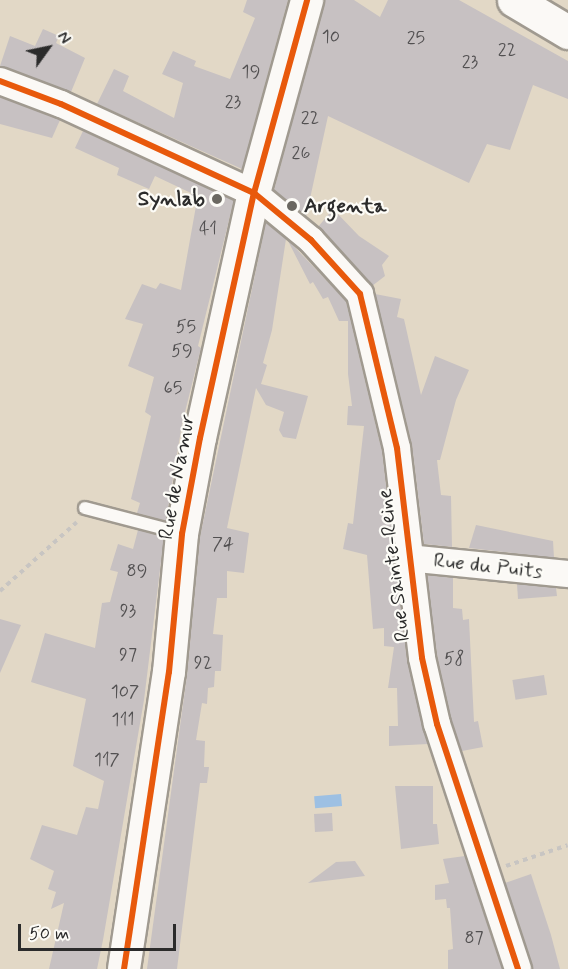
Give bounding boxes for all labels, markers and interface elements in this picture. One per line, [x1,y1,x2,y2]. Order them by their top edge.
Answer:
north arrow [18,18,78,78]
house number: 10 [322,26,340,48]
house number: 25 [407,27,425,49]
text: N [52,28,75,48]
house number: 22 [498,39,516,61]
house number: 23 [462,51,478,73]
house number: 19 [242,61,260,83]
house number: 23 [225,91,241,113]
house number: 22 [301,107,319,129]
house number: 26 [292,142,310,164]
place label: Synlab [138,186,205,212]
marker: Synlab [210,192,224,206]
place label: Argenta [304,193,386,219]
marker: Argenta [285,199,299,213]
house number: 41 [199,218,217,240]
house number: 55 [176,316,196,338]
house number: 59 [171,340,193,362]
house number: 65 [164,377,182,399]
street label: Rue de Namur [154,413,200,541]
street label: Rue Sainte-Reine [372,488,416,642]
house number: 74 [212,533,234,555]
street label: Rue du Puits [435,548,541,584]
house number: 89 [127,560,147,582]
house number: 93 [120,600,136,622]
house number: 97 [119,644,137,666]
house number: 58 [444,648,464,670]
house number: 92 [194,652,212,674]
house number: 107 [111,681,139,703]
house number: 111 [112,709,134,731]
house number: 117 [94,749,120,771]
scale bar [21,912,178,950]
text: 50 m [29,922,69,946]
house number: 87 [464,927,484,949]

